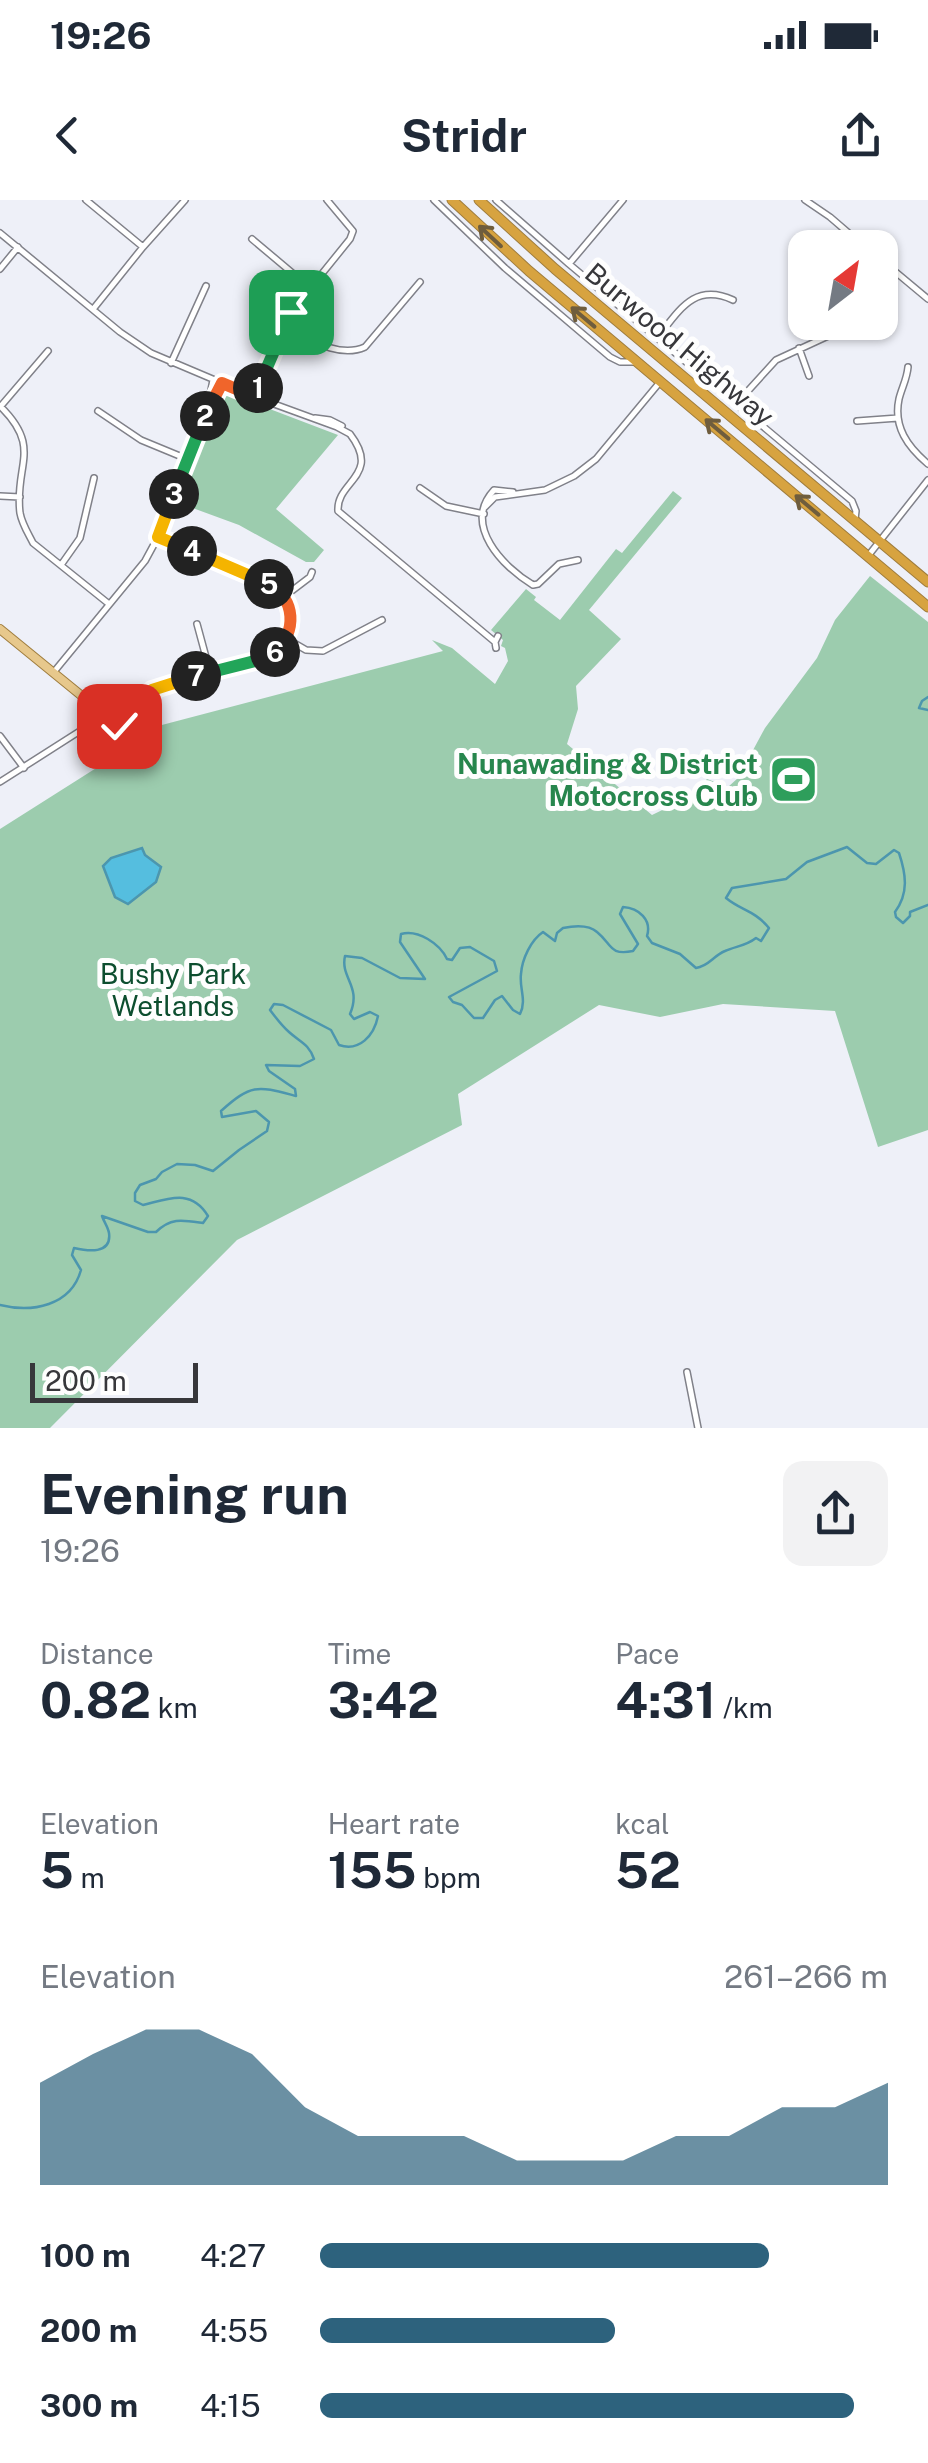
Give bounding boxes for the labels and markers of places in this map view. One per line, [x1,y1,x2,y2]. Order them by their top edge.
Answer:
pin [249,270,334,355]
pin: 1 [233,363,283,413]
pin: 2 [180,391,230,441]
pin: 3 [149,469,199,519]
pin: 4 [167,526,217,576]
pin: 5 [244,559,294,609]
pin: 6 [250,627,300,677]
pin: 7 [171,651,221,701]
pin [77,684,162,769]
place label: Nunawading & District Motocross Club [457,747,758,812]
sports icon: Nunawading & District Motocross Club [767,753,819,805]

